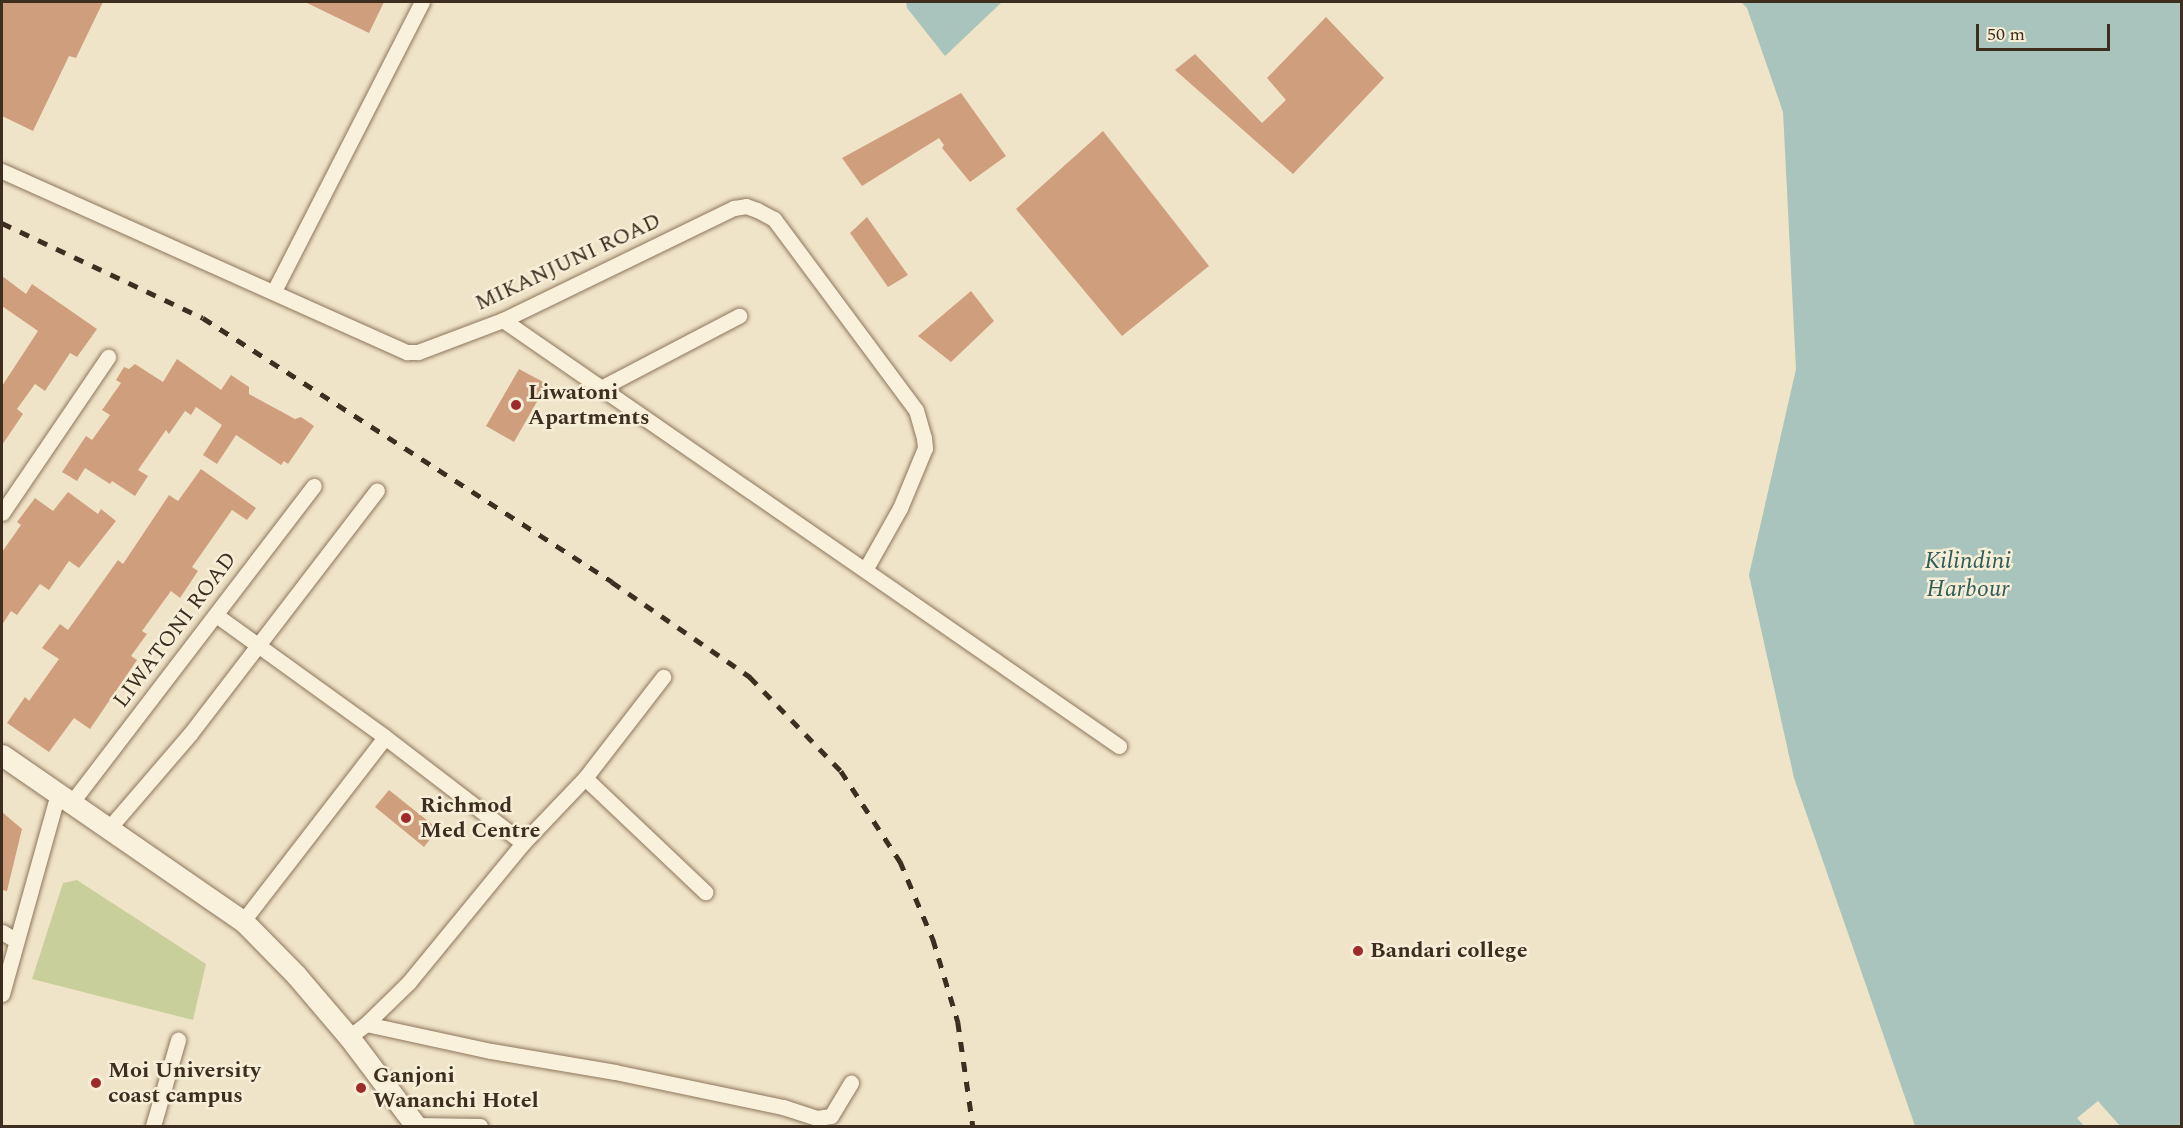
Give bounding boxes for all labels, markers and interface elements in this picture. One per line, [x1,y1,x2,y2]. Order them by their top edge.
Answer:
scale bar [1979,12,2112,50]
text: 50 m [1987,21,2025,48]
street label: MIKANJUNI ROAD [471,207,665,317]
place label: Liwatoni Apartments [528,379,650,430]
marker: Liwatoni Apartments [509,398,523,412]
street label: LIWATONI ROAD [108,547,242,713]
water label: Kilindini Harbour [1925,548,2011,604]
place label: Richmod Med Centre [420,792,540,843]
marker: Richmod Med Centre [397,809,415,827]
place label: Bandari college [1370,938,1528,964]
marker: Bandari college [1351,944,1365,958]
place label: Moi University coast campus [108,1057,261,1108]
place label: Ganjoni Wananchi Hotel [373,1062,539,1114]
marker: Moi University coast campus [89,1076,103,1090]
marker: Ganjoni Wananchi Hotel [354,1081,368,1095]

